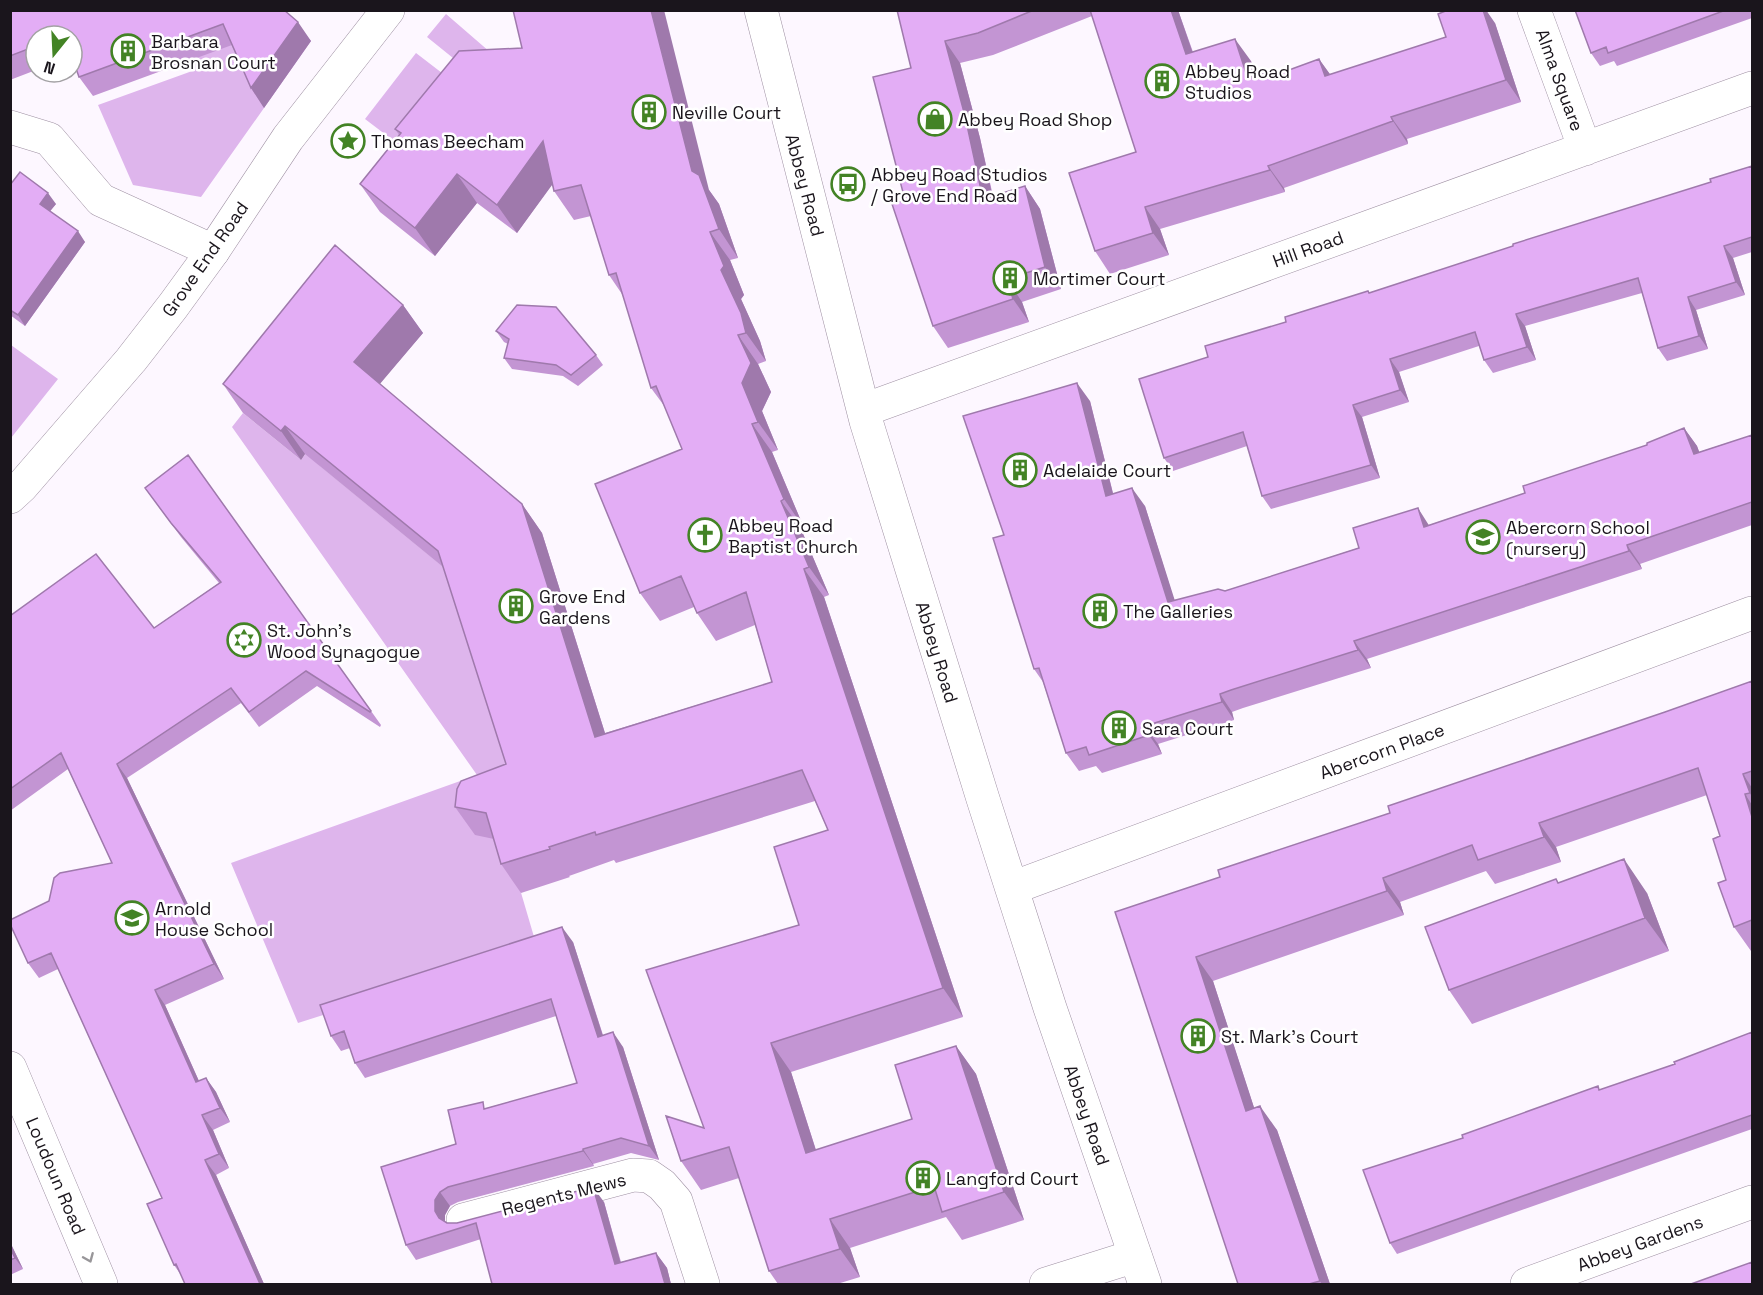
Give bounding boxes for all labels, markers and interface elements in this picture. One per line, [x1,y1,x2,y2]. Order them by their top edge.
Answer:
north arrow [24,24,84,84]
street label: Alma Square [1531,26,1589,134]
place label: Barbara Brosnan Court [151,30,276,74]
building icon: Barbara Brosnan Court [110,33,146,69]
text: N [41,56,58,79]
place label: Abbey Road Studios [1185,60,1290,104]
building icon: Abbey Road Studios [1144,63,1180,99]
building icon: Neville Court [631,94,667,130]
place label: Neville Court [672,101,781,124]
shop icon: Abbey Road Shop [917,101,953,137]
place label: Abbey Road Shop [958,108,1112,131]
place icon: Thomas Beecham [330,123,366,159]
place label: Thomas Beecham [371,130,524,153]
street label: Abbey Road [780,131,830,239]
place label: Abbey Road Studios / Grove End Road [871,163,1048,207]
bus stop icon: Abbey Road Studios / Grove End Road [830,166,866,202]
street label: Grove End Road [157,197,253,321]
street label: Hill Road [1269,226,1347,272]
building icon: Mortimer Court [992,260,1028,296]
place label: Mortimer Court [1033,267,1165,290]
building icon: Adelaide Court [1002,452,1038,488]
place label: Adelaide Court [1043,459,1171,482]
place label: Abbey Road Baptist Church [728,514,858,558]
place label: Abercorn School (nursery) [1506,516,1650,560]
church icon: Abbey Road Baptist Church [687,517,723,553]
school or university icon: Abercorn School (nursery) [1465,519,1501,555]
place label: Grove End Gardens [539,585,625,629]
building icon: Grove End Gardens [498,588,534,624]
building icon: The Galleries [1082,593,1118,629]
street label: Abbey Road [911,598,963,706]
place label: The Galleries [1123,600,1233,623]
place label: St. John's Wood Synagogue [267,619,420,663]
synagogue icon: St. John's Wood Synagogue [226,622,262,658]
building icon: Sara Court [1101,710,1137,746]
place label: Sara Court [1142,717,1234,740]
street label: Abercorn Place [1316,718,1448,784]
place label: Arnold House School [155,897,273,941]
school or university icon: Arnold House School [114,900,150,936]
building icon: St. Mark's Court [1180,1018,1216,1054]
place label: St. Mark's Court [1221,1025,1359,1048]
street label: Abbey Road [1059,1062,1115,1168]
street label: Loudoun Road [21,1114,91,1238]
building icon: Langford Court [905,1160,941,1196]
street label: Regents Mews [499,1167,629,1221]
place label: Langford Court [946,1167,1079,1190]
street label: Abbey Gardens [1574,1210,1706,1276]
one-way arrow [82,1251,94,1262]

